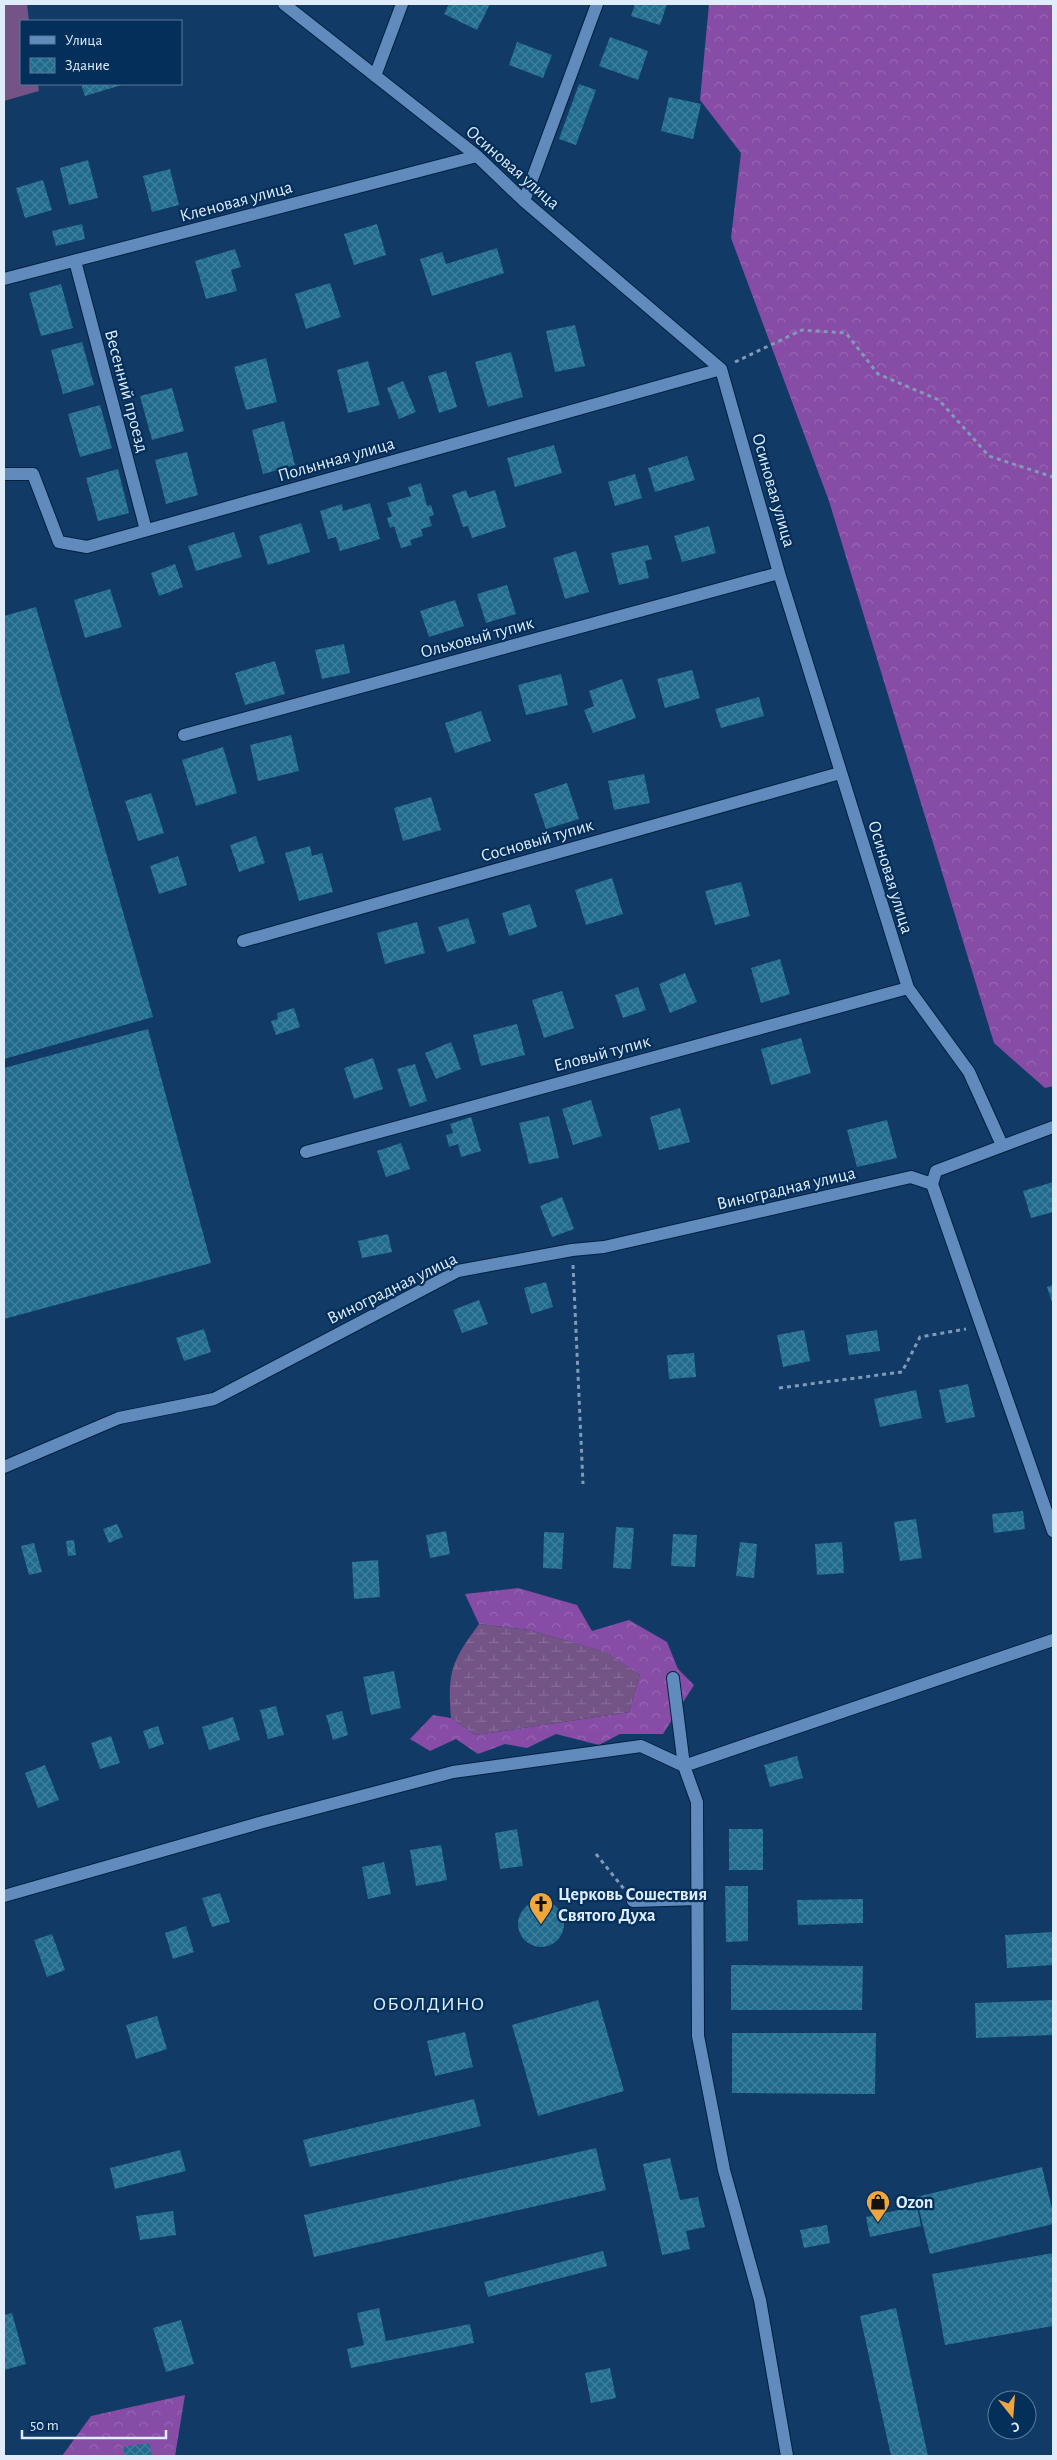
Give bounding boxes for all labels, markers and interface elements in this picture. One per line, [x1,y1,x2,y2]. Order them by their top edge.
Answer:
legend [20,20,182,85]
text: Улица [65,33,102,48]
text: Здание [65,58,110,73]
street label: Осиновая улица [462,122,563,213]
street label: Кленовая улица [178,178,295,226]
street label: Весенний проезд [101,328,151,455]
street label: Осиновая улица [748,431,798,549]
street label: Полынная улица [276,435,397,485]
street label: Ольховый тупик [419,614,537,662]
street label: Сосновый тупик [479,816,596,866]
street label: Осиновая улица [864,819,916,936]
street label: Еловый тупик [552,1032,653,1075]
street label: Виноградная улица [715,1164,857,1214]
street label: Виноградная улица [325,1250,460,1328]
place label: Церковь Сошествия Святого Духа [558,1886,707,1925]
church icon: Церковь Сошествия Святого Духа [528,1891,554,1925]
district label: ОБОЛДИНО [373,1994,485,2014]
shop icon: Ozon [865,2189,891,2223]
place label: Ozon [896,2194,933,2212]
north arrow [987,2390,1037,2440]
scale bar [22,2408,166,2440]
text: 50 m [30,2418,59,2433]
text: С [1010,2419,1021,2434]

